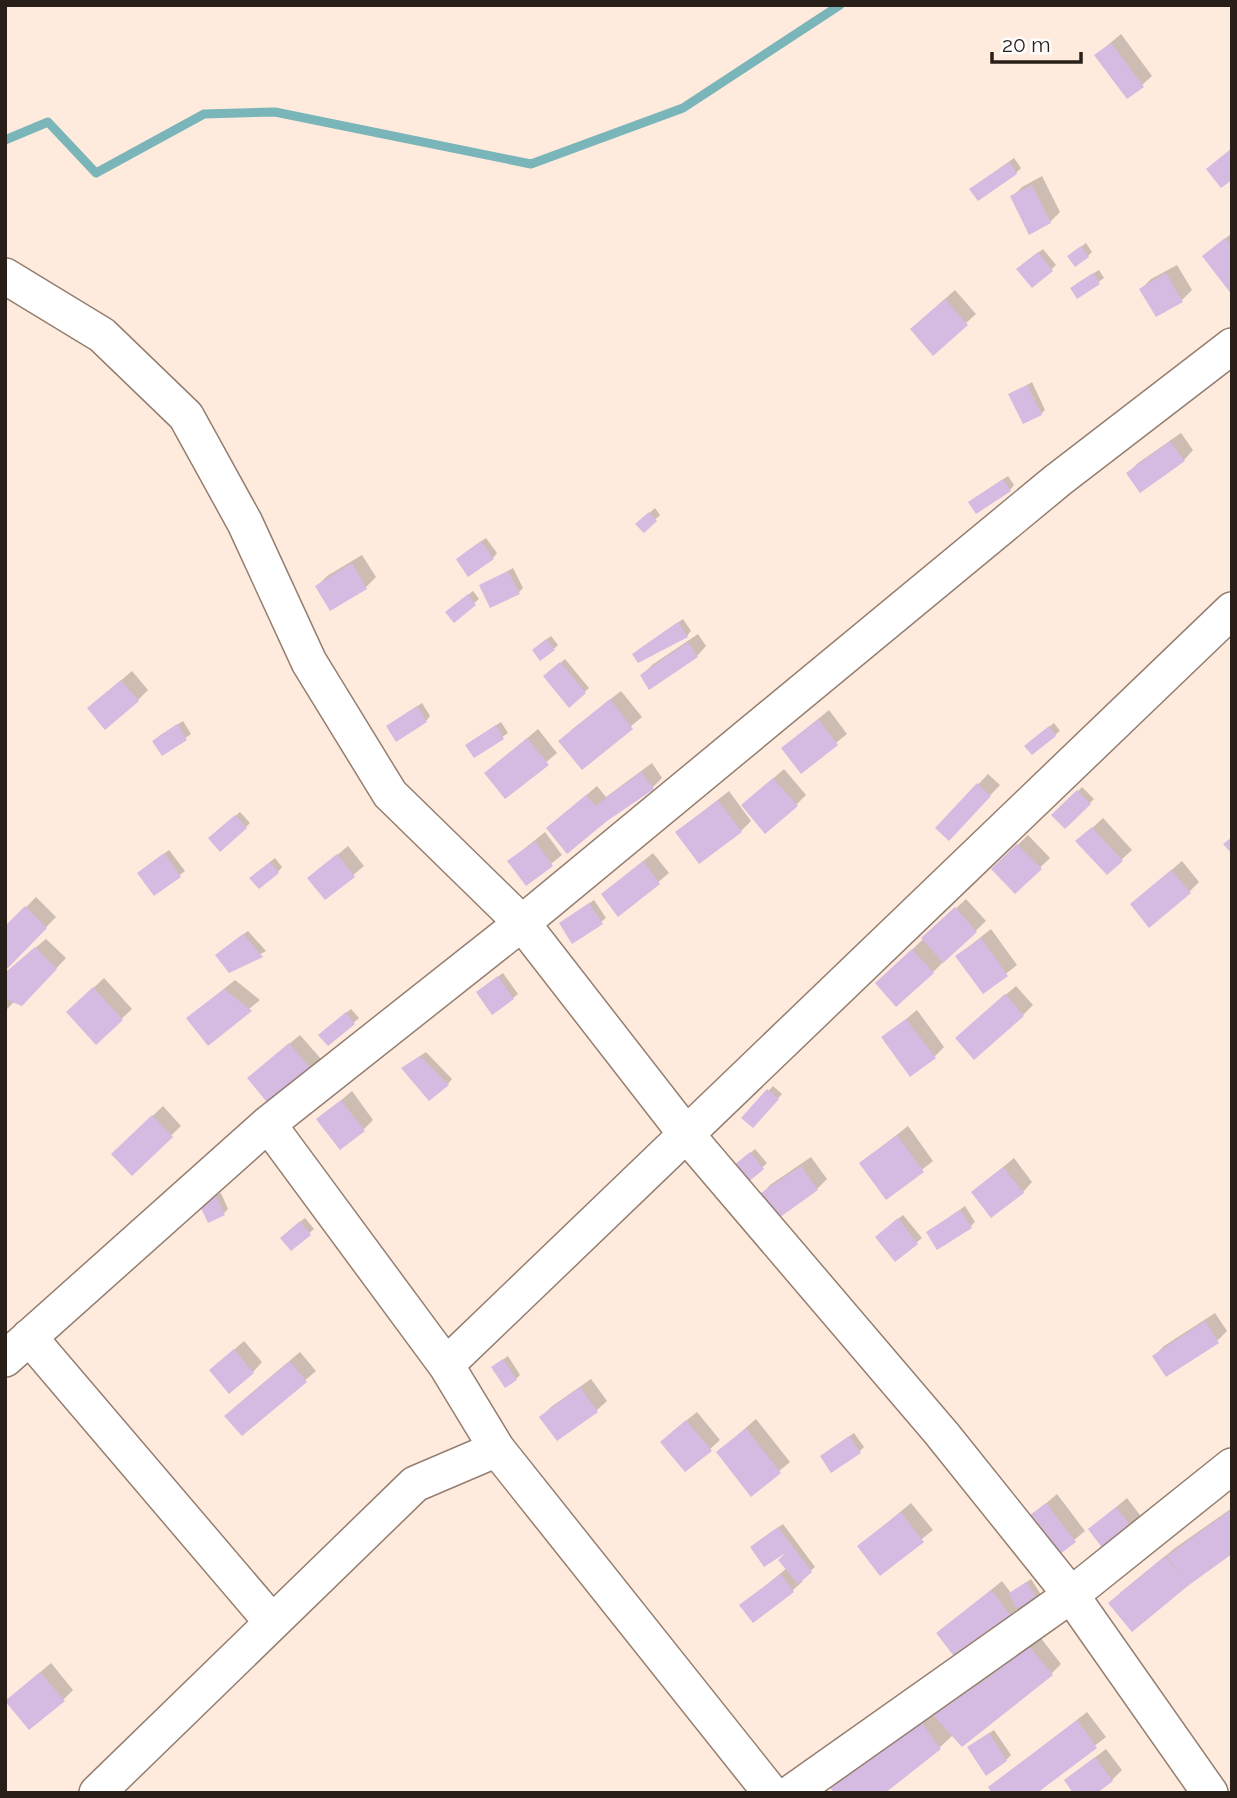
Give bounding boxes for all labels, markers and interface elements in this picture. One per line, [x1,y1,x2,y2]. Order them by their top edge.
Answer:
scale bar [992,21,1081,65]
text: 20 m [1002,32,1050,57]

